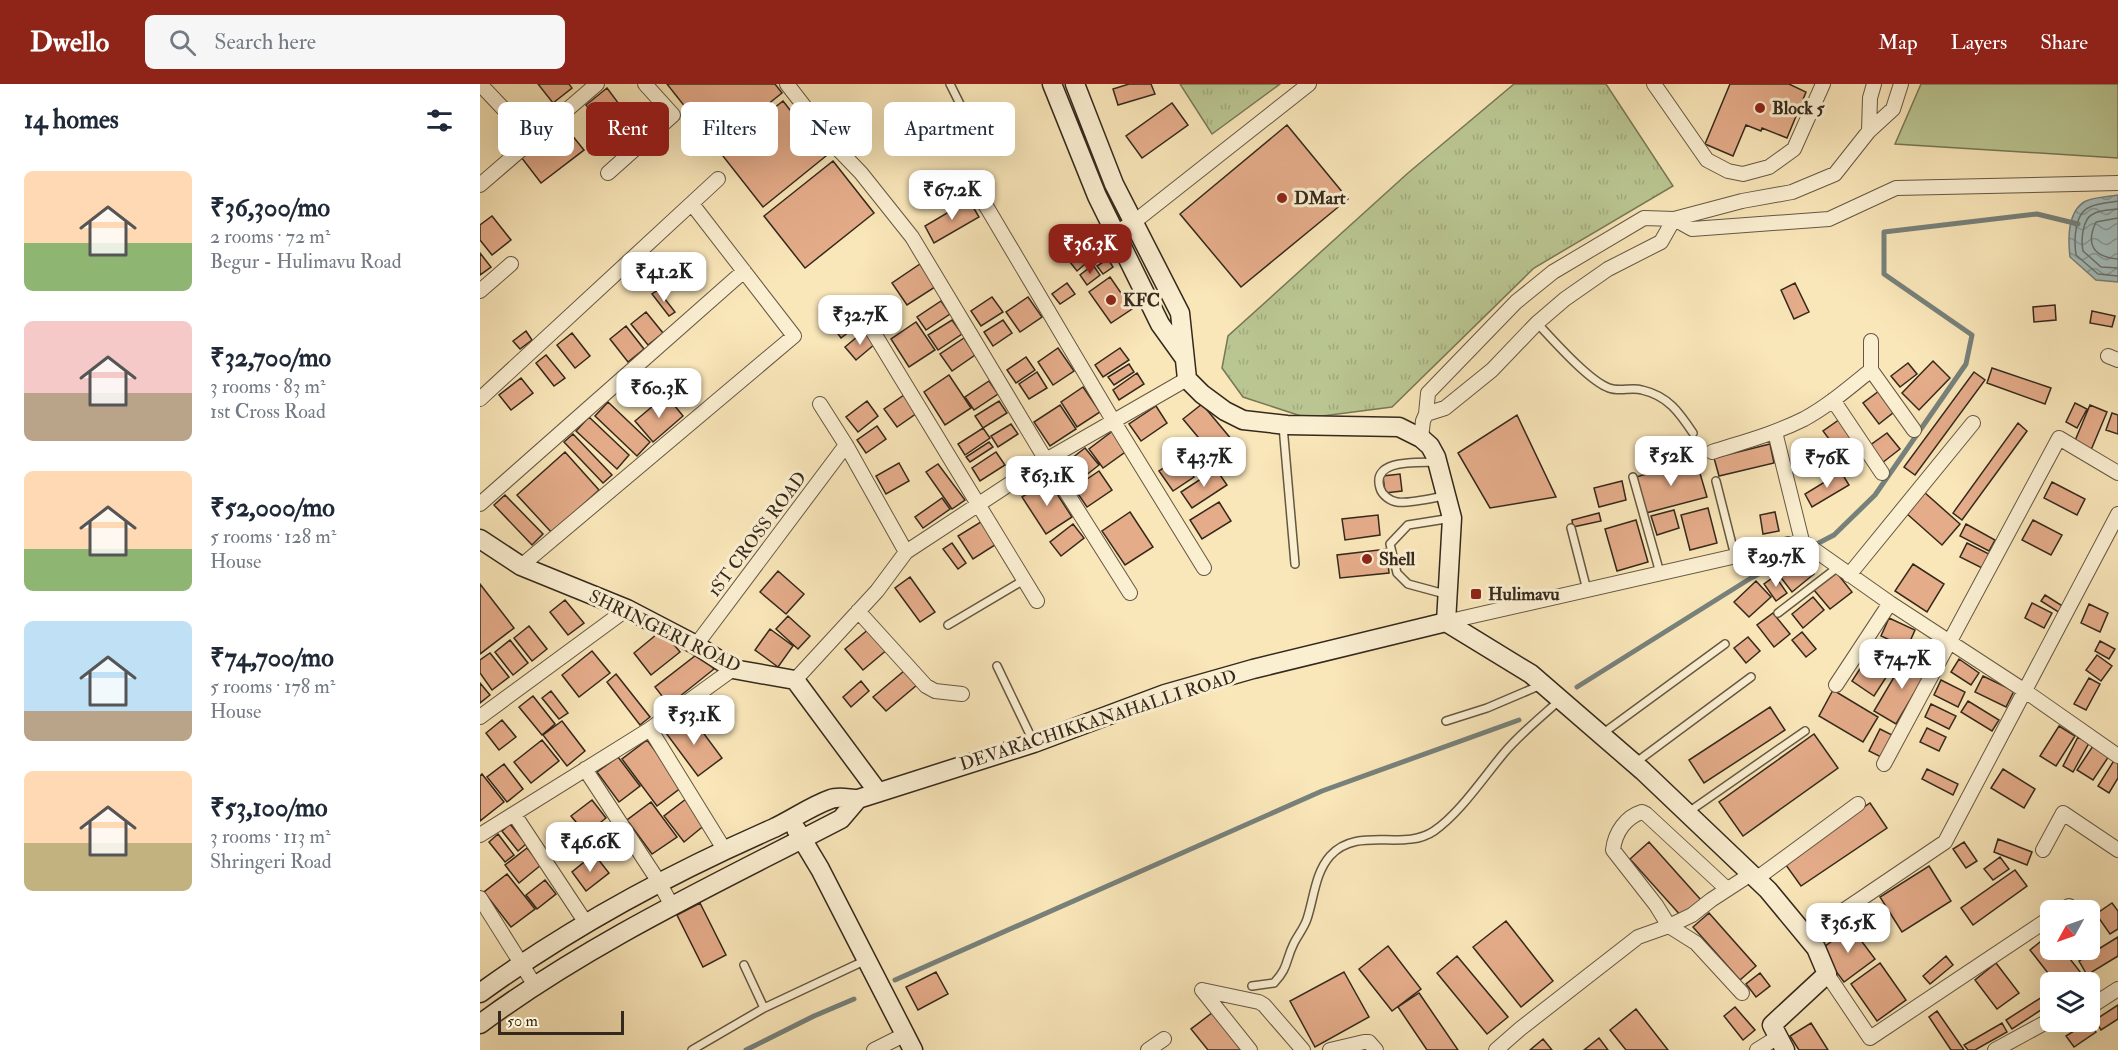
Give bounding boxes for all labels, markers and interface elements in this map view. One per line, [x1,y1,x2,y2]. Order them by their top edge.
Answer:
search box [145,15,565,69]
text: Dwello [30,25,109,60]
icon: search [166,26,199,59]
text: Search here [214,28,316,56]
text: Map [1878,29,1918,56]
text: Layers [1951,29,2007,56]
text: Share [2040,29,2088,56]
place label: Block 5 [1772,97,1826,120]
marker: Block 5 [1753,101,1767,115]
chip: Buy [498,102,574,156]
chip: Rent [586,102,669,156]
chip: Filters [681,102,778,156]
chip: New [790,102,872,156]
chip: Apartment [884,102,1015,156]
text: 14 homes [24,104,119,136]
icon: filters [423,104,456,137]
pin: ₹67.2K [903,170,1001,221]
text: ₹67.2K [923,177,981,202]
place label: DMart [1294,187,1346,210]
marker: DMart [1275,191,1289,205]
text: ₹36,300/mo [210,192,330,224]
icon: home [72,195,144,267]
text: 2 rooms · 72 m² [210,224,330,249]
pin: ₹36.3K [1041,224,1139,275]
text: ₹36.3K [1063,231,1117,256]
text: Begur - Hulimavu Road [210,249,402,274]
pin: ₹41.2K [615,252,713,303]
text: ₹41.2K [635,259,693,284]
place label: KFC [1123,289,1160,312]
marker: KFC [1104,293,1118,307]
pin: ₹32.7K [811,295,909,346]
text: ₹32.7K [832,302,888,327]
text: ₹32,700/mo [210,342,331,374]
icon: home [72,345,144,417]
pin: ₹60.3K [610,368,708,419]
text: 3 rooms · 83 m² [210,374,326,399]
text: ₹60.3K [630,375,688,400]
text: 1st Cross Road [210,399,326,424]
pin: ₹52K [1635,436,1707,487]
pin: ₹43.7K [1155,437,1253,488]
pin: ₹76K [1791,438,1863,489]
text: ₹52K [1649,443,1693,468]
text: ₹43.7K [1176,444,1232,469]
text: ₹76K [1805,445,1849,470]
pin: ₹63.1K [998,456,1096,507]
text: ₹63.1K [1020,463,1074,488]
street label: 1ST CROSS ROAD [703,467,812,601]
text: ₹52,000/mo [210,492,335,524]
icon: home [72,495,144,567]
text: 5 rooms · 128 m² [210,524,336,549]
pin: ₹29.7K [1727,537,1825,588]
text: ₹29.7K [1747,544,1805,569]
place label: Shell [1379,548,1416,571]
text: House [210,549,261,574]
marker: Shell [1360,552,1374,566]
place label: Hulimavu [1488,583,1560,606]
street label: SHRINGERI ROAD [585,585,744,678]
marker: Hulimavu [1469,587,1483,601]
pin: ₹74.7K [1853,639,1951,690]
text: ₹74,700/mo [210,642,334,674]
icon: home [72,645,144,717]
text: ₹74.7K [1873,646,1931,671]
street label: DEVARACHIKKANAHALLI ROAD [957,665,1240,776]
text: 5 rooms · 178 m² [210,674,335,699]
pin: ₹53.1K [645,695,743,746]
text: House [210,699,261,724]
text: ₹53.1K [668,702,720,727]
text: ₹53,100/mo [210,792,328,824]
icon: home [72,795,144,867]
pin: ₹46.6K [541,822,639,873]
text: 3 rooms · 113 m² [210,824,331,849]
text: ₹46.6K [560,829,620,854]
text: Shringeri Road [210,849,332,874]
north arrow [2040,900,2100,960]
map controls [2040,900,2100,1032]
pin: ₹36.5K [1799,903,1897,954]
text: ₹36.5K [1820,910,1876,935]
button: layers [2040,972,2100,1032]
scale bar [498,1008,624,1036]
text: 50 m [507,1011,538,1031]

